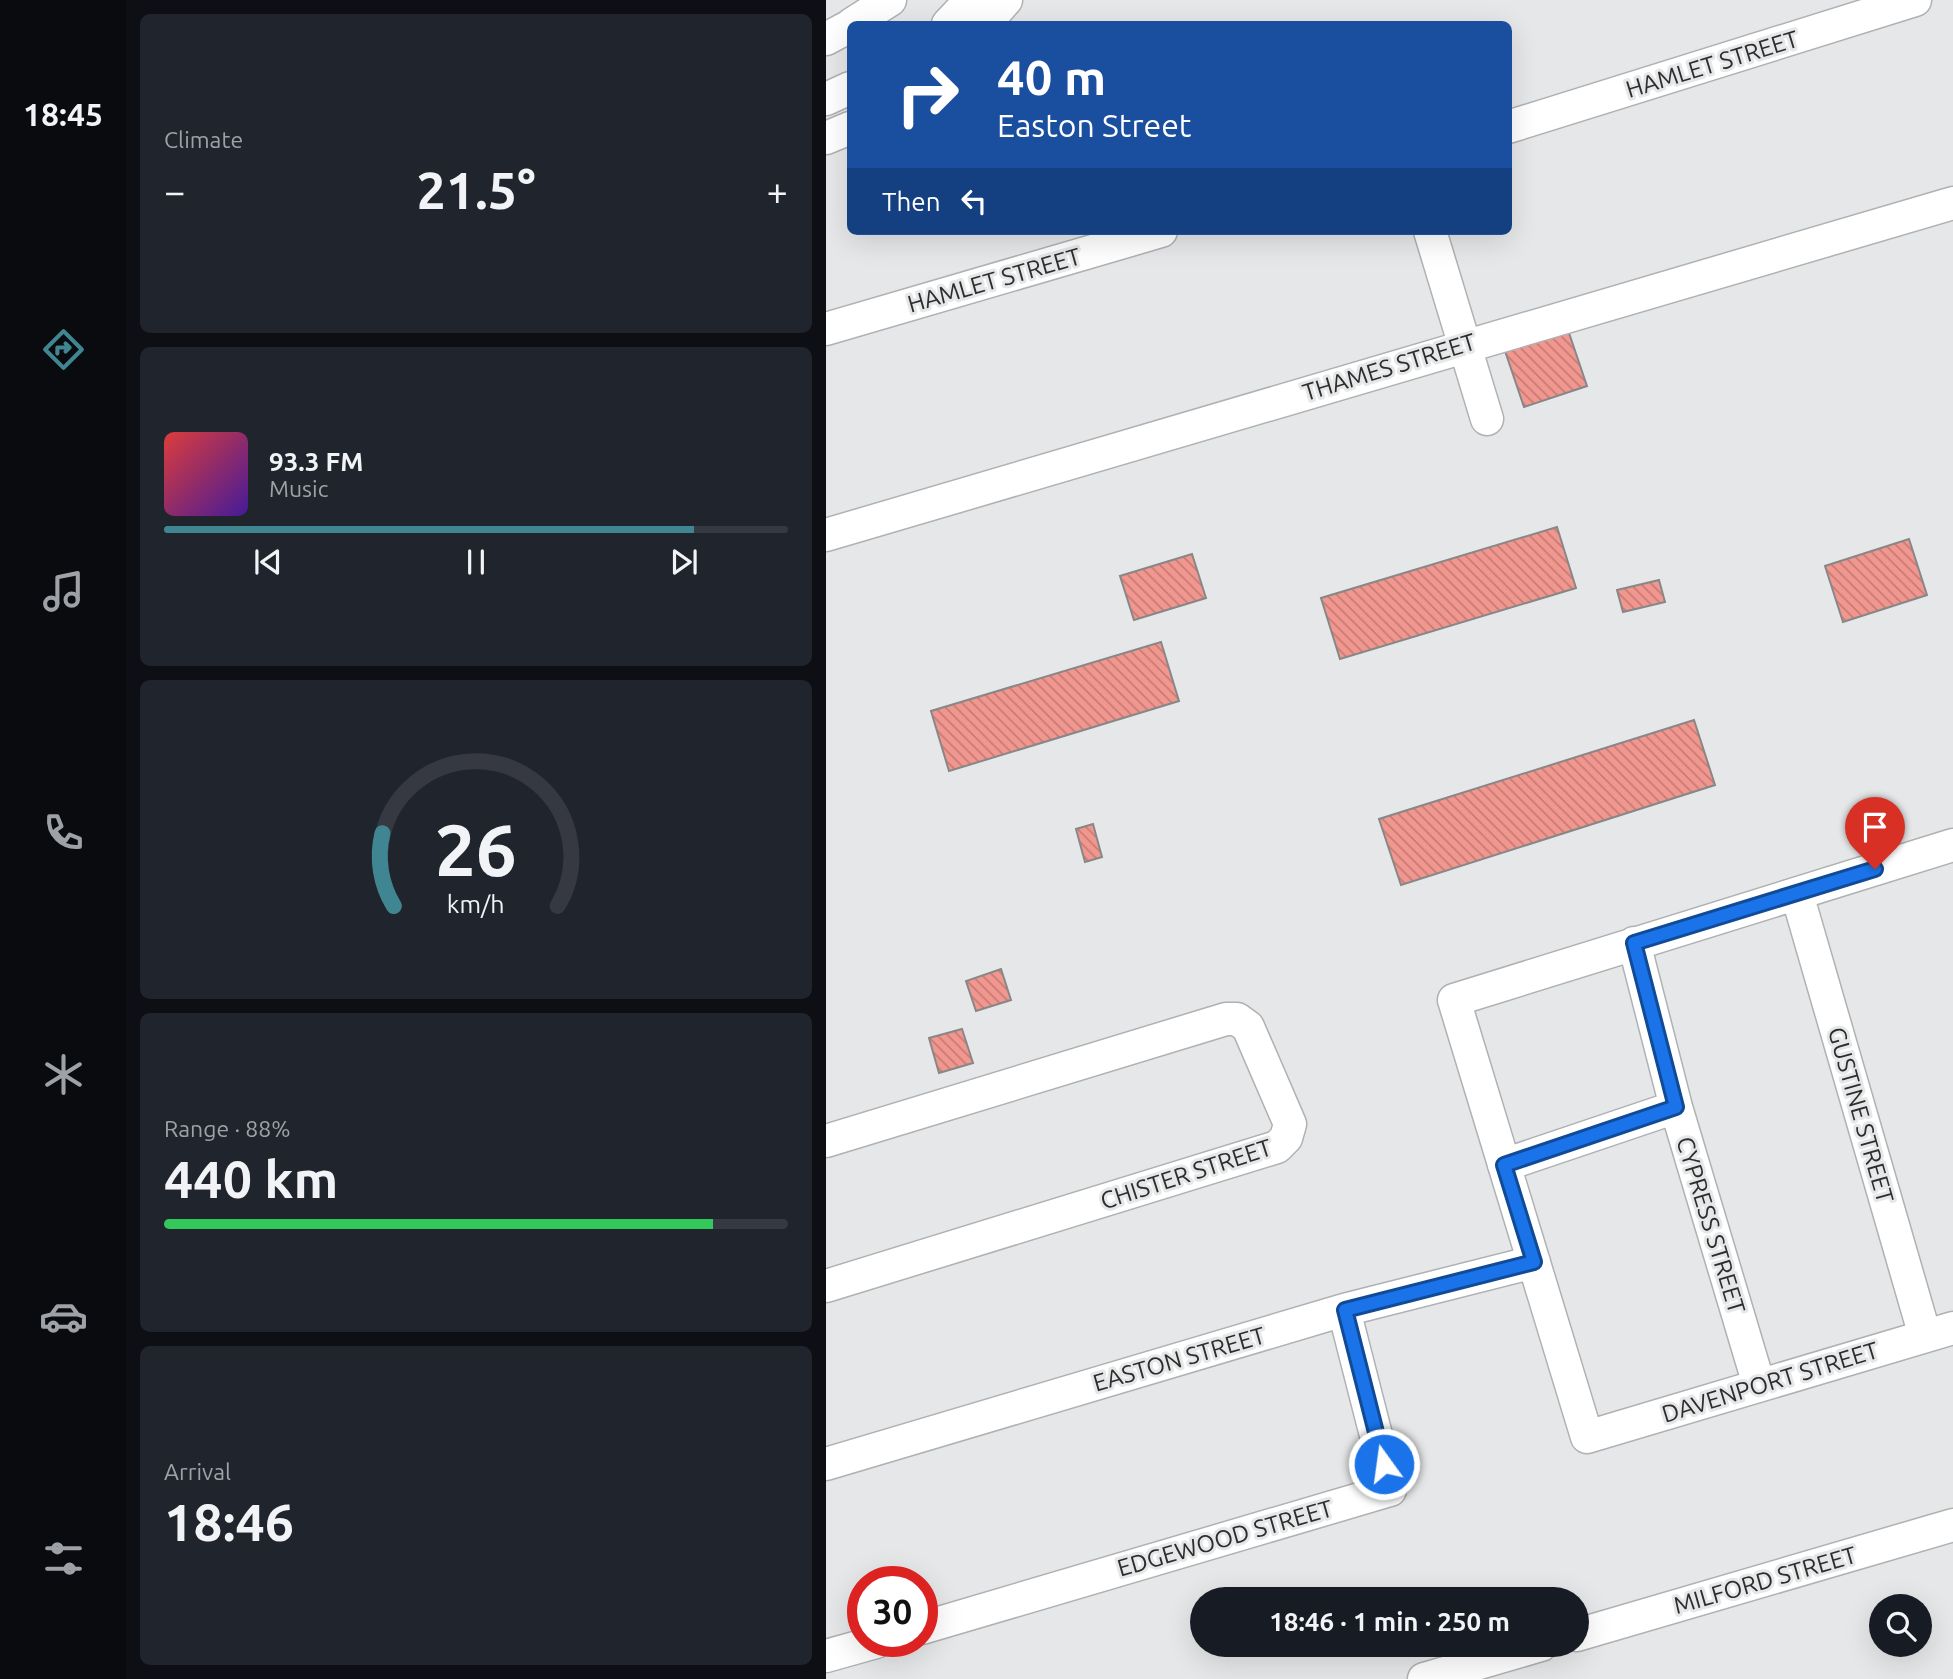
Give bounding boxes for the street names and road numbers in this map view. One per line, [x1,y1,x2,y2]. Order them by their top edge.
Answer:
street label: HAMLET STREET [1623,25,1801,103]
street label: HAMLET STREET [904,242,1084,318]
street label: THAMES STREET [1299,328,1479,406]
street label: GUSTINE STREET [1823,1024,1899,1206]
street label: CYPRESS STREET [1671,1133,1751,1317]
street label: CHISTER STREET [1097,1134,1275,1214]
street label: EASTON STREET [1090,1322,1268,1396]
street label: DAVENPORT STREET [1659,1336,1881,1428]
street label: EDGEWOOD STREET [1114,1494,1336,1582]
street label: MILFORD STREET [1670,1541,1860,1619]

